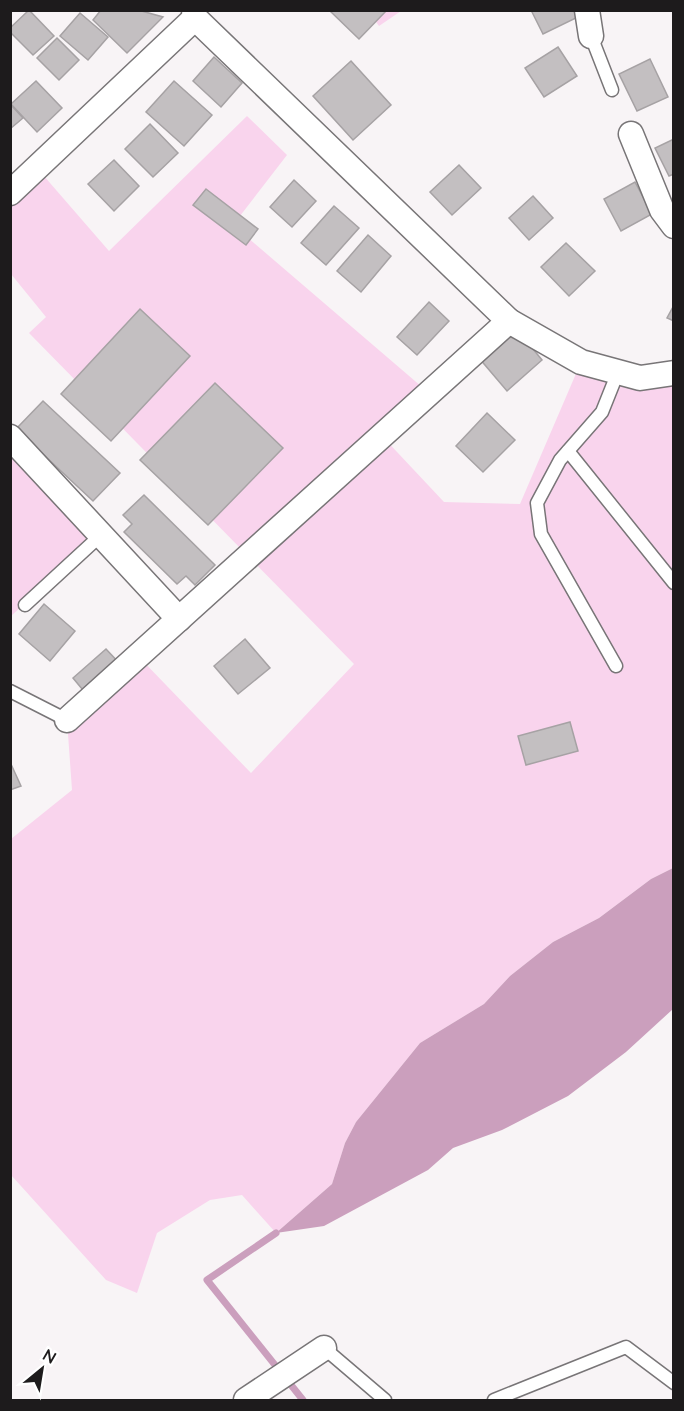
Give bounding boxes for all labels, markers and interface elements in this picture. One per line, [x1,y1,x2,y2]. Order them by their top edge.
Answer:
north arrow [12,1339,72,1399]
text: N [40,1344,60,1367]

